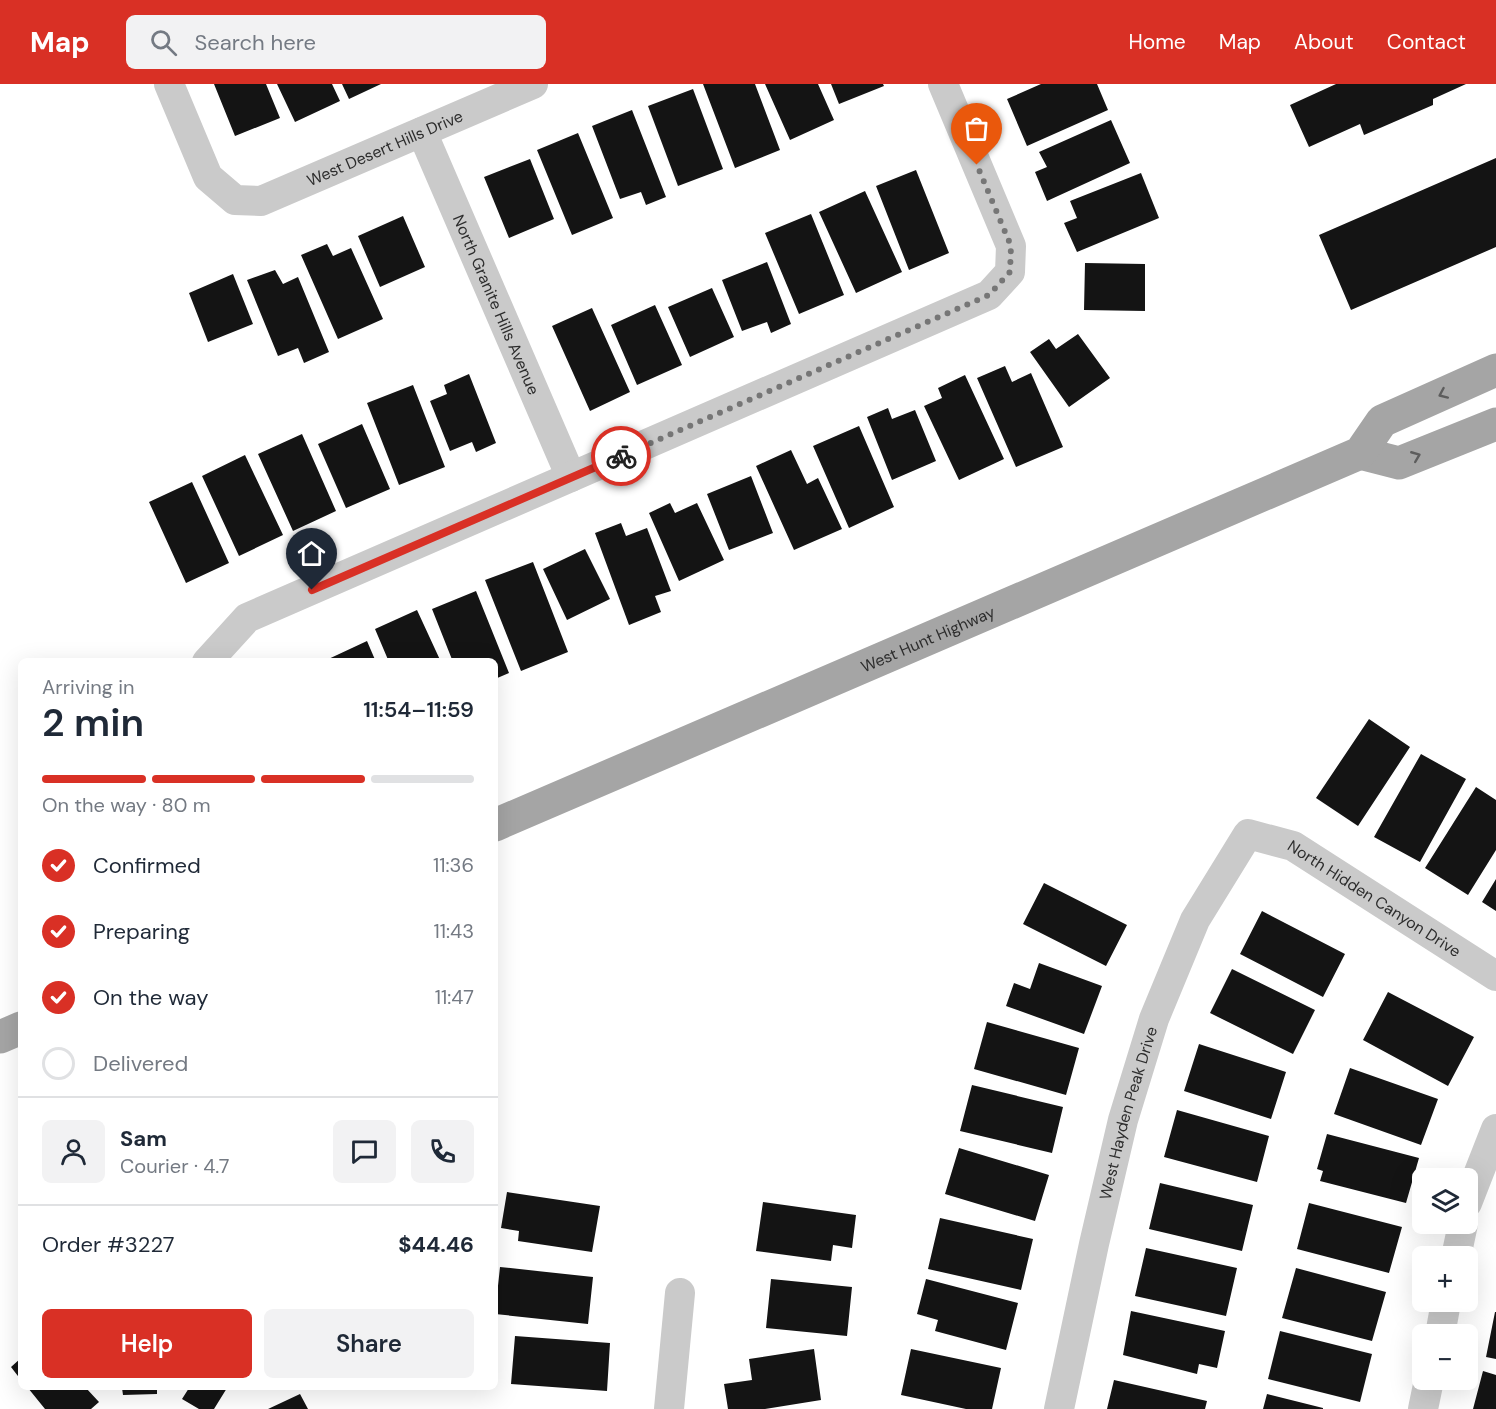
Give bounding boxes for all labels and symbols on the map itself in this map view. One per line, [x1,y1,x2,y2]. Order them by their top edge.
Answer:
pin [951,103,1002,165]
street label: West Desert Hills Drive [304,105,466,191]
street label: North Granite Hills Avenue [448,212,544,398]
one-way arrow [1438,387,1449,399]
courier [591,426,651,486]
one-way arrow [1410,451,1421,463]
pin [286,528,337,590]
street label: West Hunt Highway [858,601,998,677]
street label: North Hidden Canyon Drive [1283,835,1465,962]
street label: West Hayden Peak Drive [1095,1024,1162,1202]

